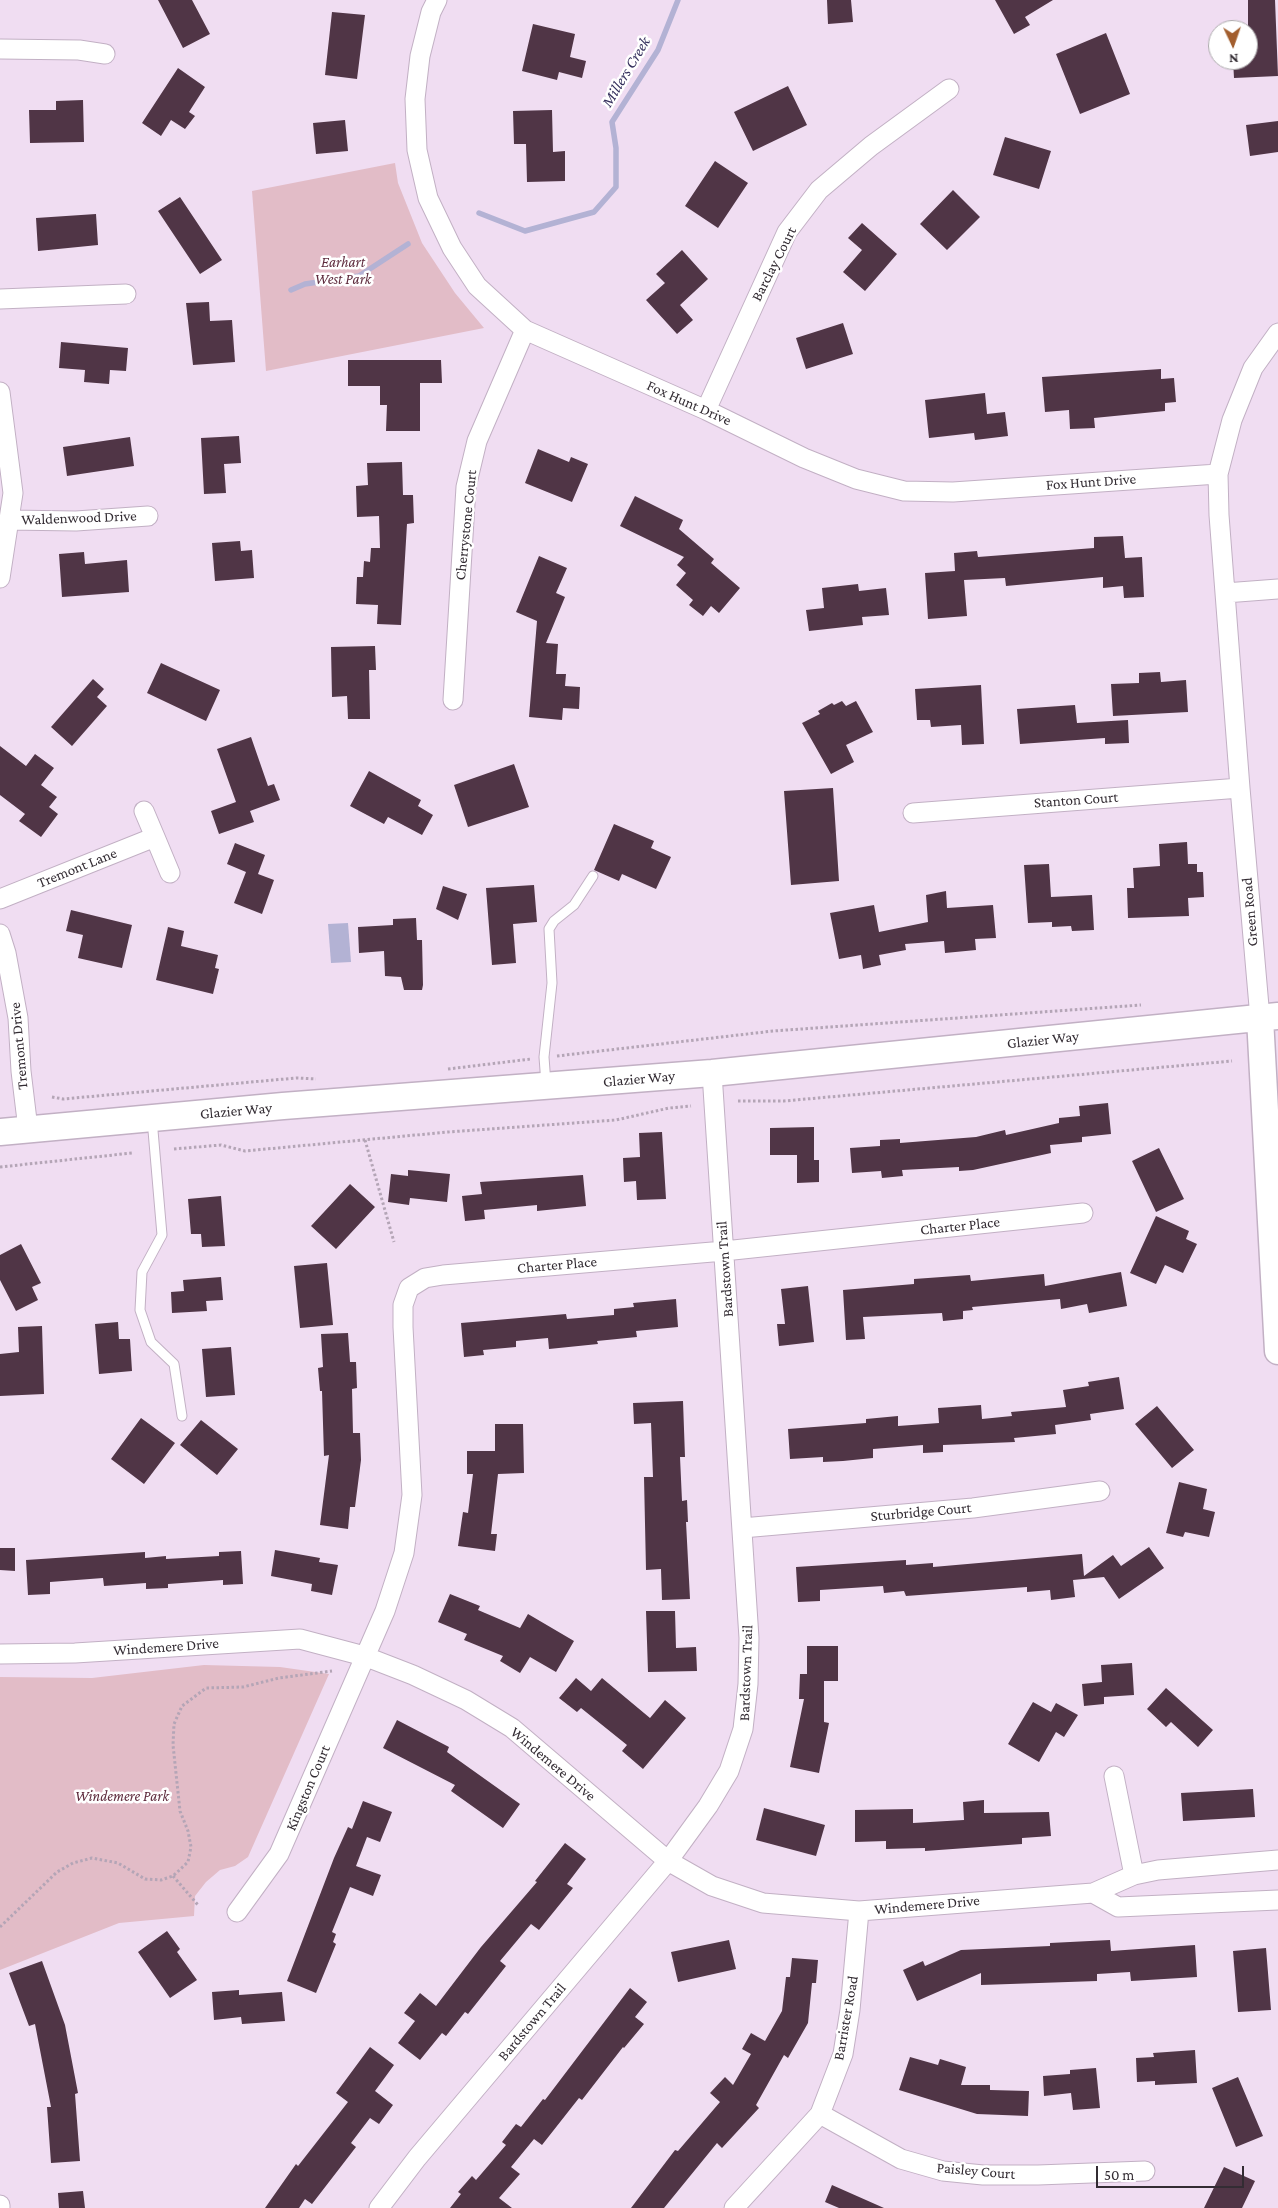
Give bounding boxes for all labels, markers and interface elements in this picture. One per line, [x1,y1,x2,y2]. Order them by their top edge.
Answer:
north arrow [1208,20,1258,70]
water label: Millers Creek [597,33,655,111]
text: N [1229,51,1239,67]
street label: Barclay Court [748,224,800,304]
park label: Earhart West Park [315,253,371,288]
street label: Fox Hunt Drive [644,376,734,430]
street label: Cherrystone Court [451,469,481,581]
street label: Fox Hunt Drive [1045,470,1137,494]
street label: Waldenwood Drive [21,507,137,529]
street label: Stanton Court [1033,788,1119,812]
street label: Tremont Lane [35,844,119,892]
street label: Green Road [1238,877,1262,947]
street label: Tremont Drive [6,1002,32,1090]
street label: Glazier Way [1006,1027,1080,1053]
street label: Glazier Way [602,1067,676,1091]
street label: Glazier Way [199,1099,273,1123]
street label: Charter Place [919,1213,1001,1239]
street label: Bardstown Trail [713,1220,737,1318]
street label: Charter Place [516,1253,598,1277]
street label: Sturbridge Court [870,1499,972,1525]
street label: Bardstown Trail [735,1625,757,1721]
street label: Windemere Drive [113,1634,219,1660]
street label: Windemere Drive [507,1723,599,1805]
street label: Kingston Court [282,1742,334,1834]
park label: Windemere Park [75,1787,169,1805]
street label: Windemere Drive [874,1891,980,1919]
street label: Barrister Road [830,1974,862,2062]
street label: Bardstown Trail [494,1979,570,2065]
scale bar [1098,2156,1246,2188]
street label: Paisley Court [936,2159,1016,2183]
text: 50 m [1104,2167,1134,2183]

